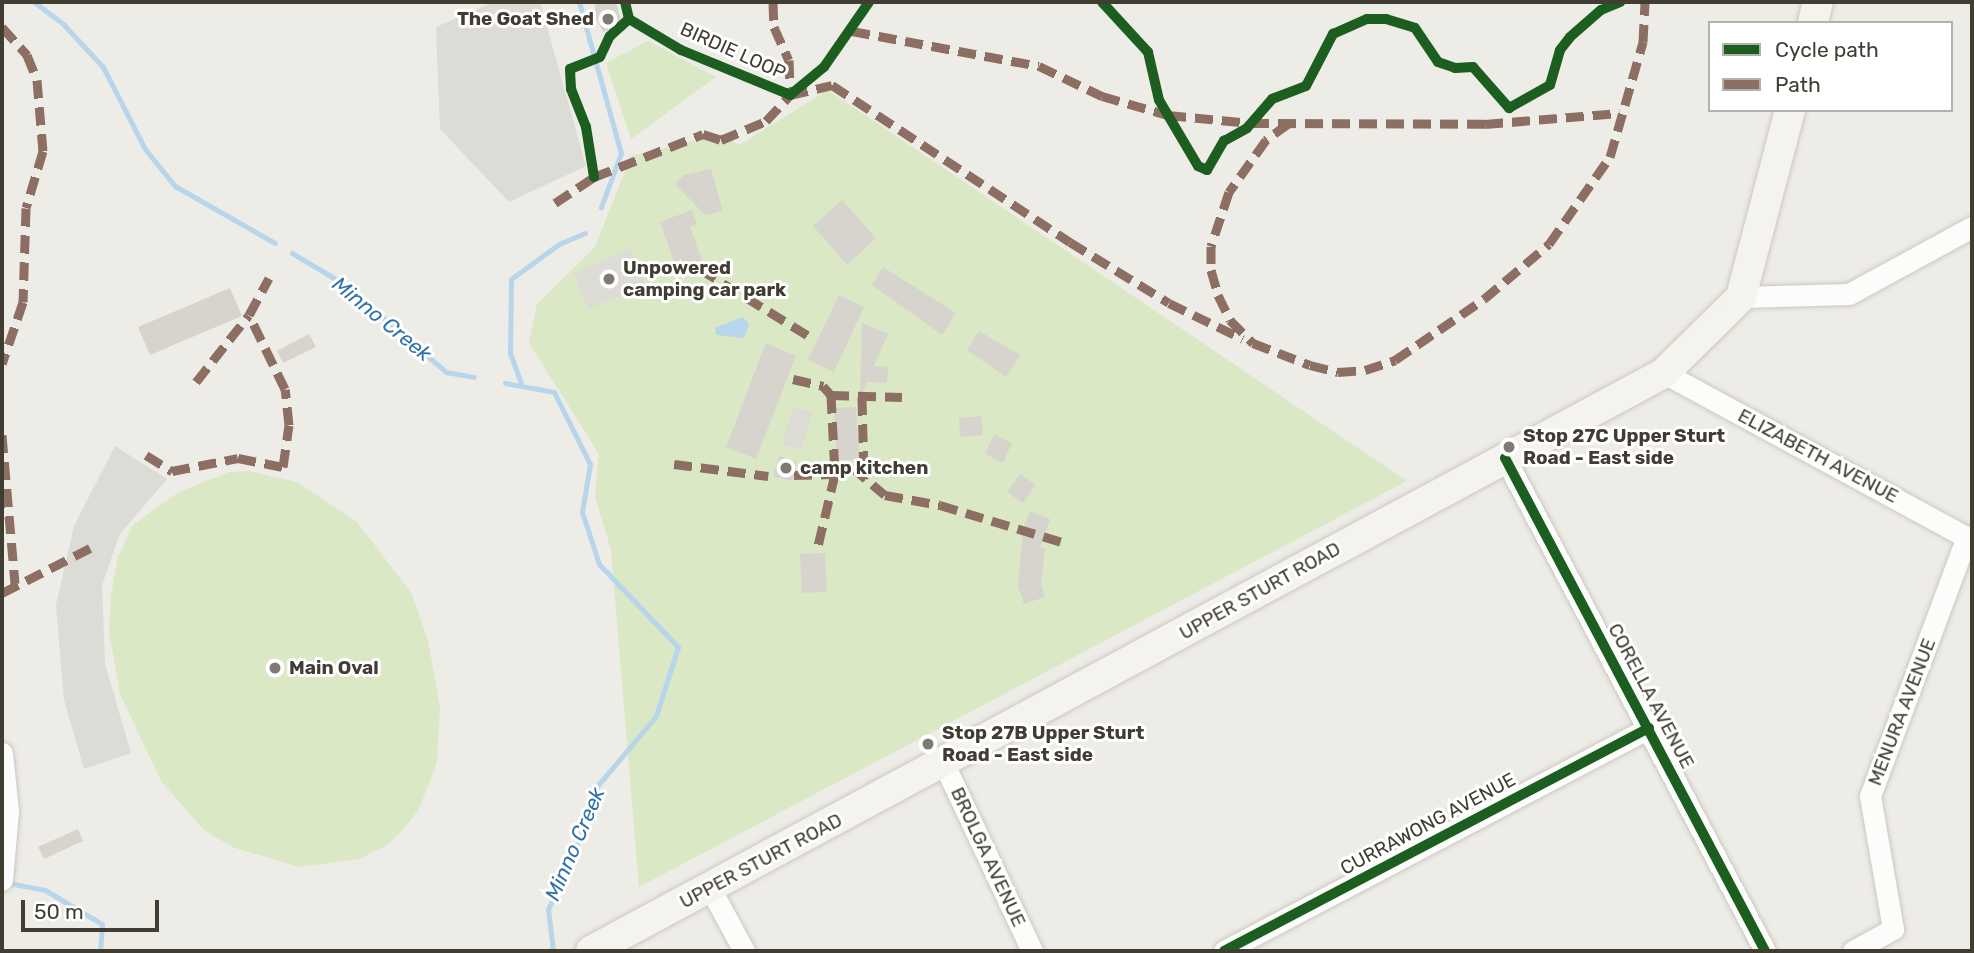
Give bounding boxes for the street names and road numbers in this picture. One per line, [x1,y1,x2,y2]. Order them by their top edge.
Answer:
street label: BIRDIE LOOP [677,18,789,84]
street label: ELIZABETH AVENUE [1734,404,1902,508]
street label: UPPER STURT ROAD [1175,537,1345,645]
street label: CORELLA AVENUE [1603,619,1699,773]
street label: MENURA AVENUE [1863,635,1941,789]
street label: CURRAWONG AVENUE [1336,768,1520,880]
street label: BROLGA AVENUE [945,783,1031,931]
street label: UPPER STURT ROAD [676,808,846,914]

